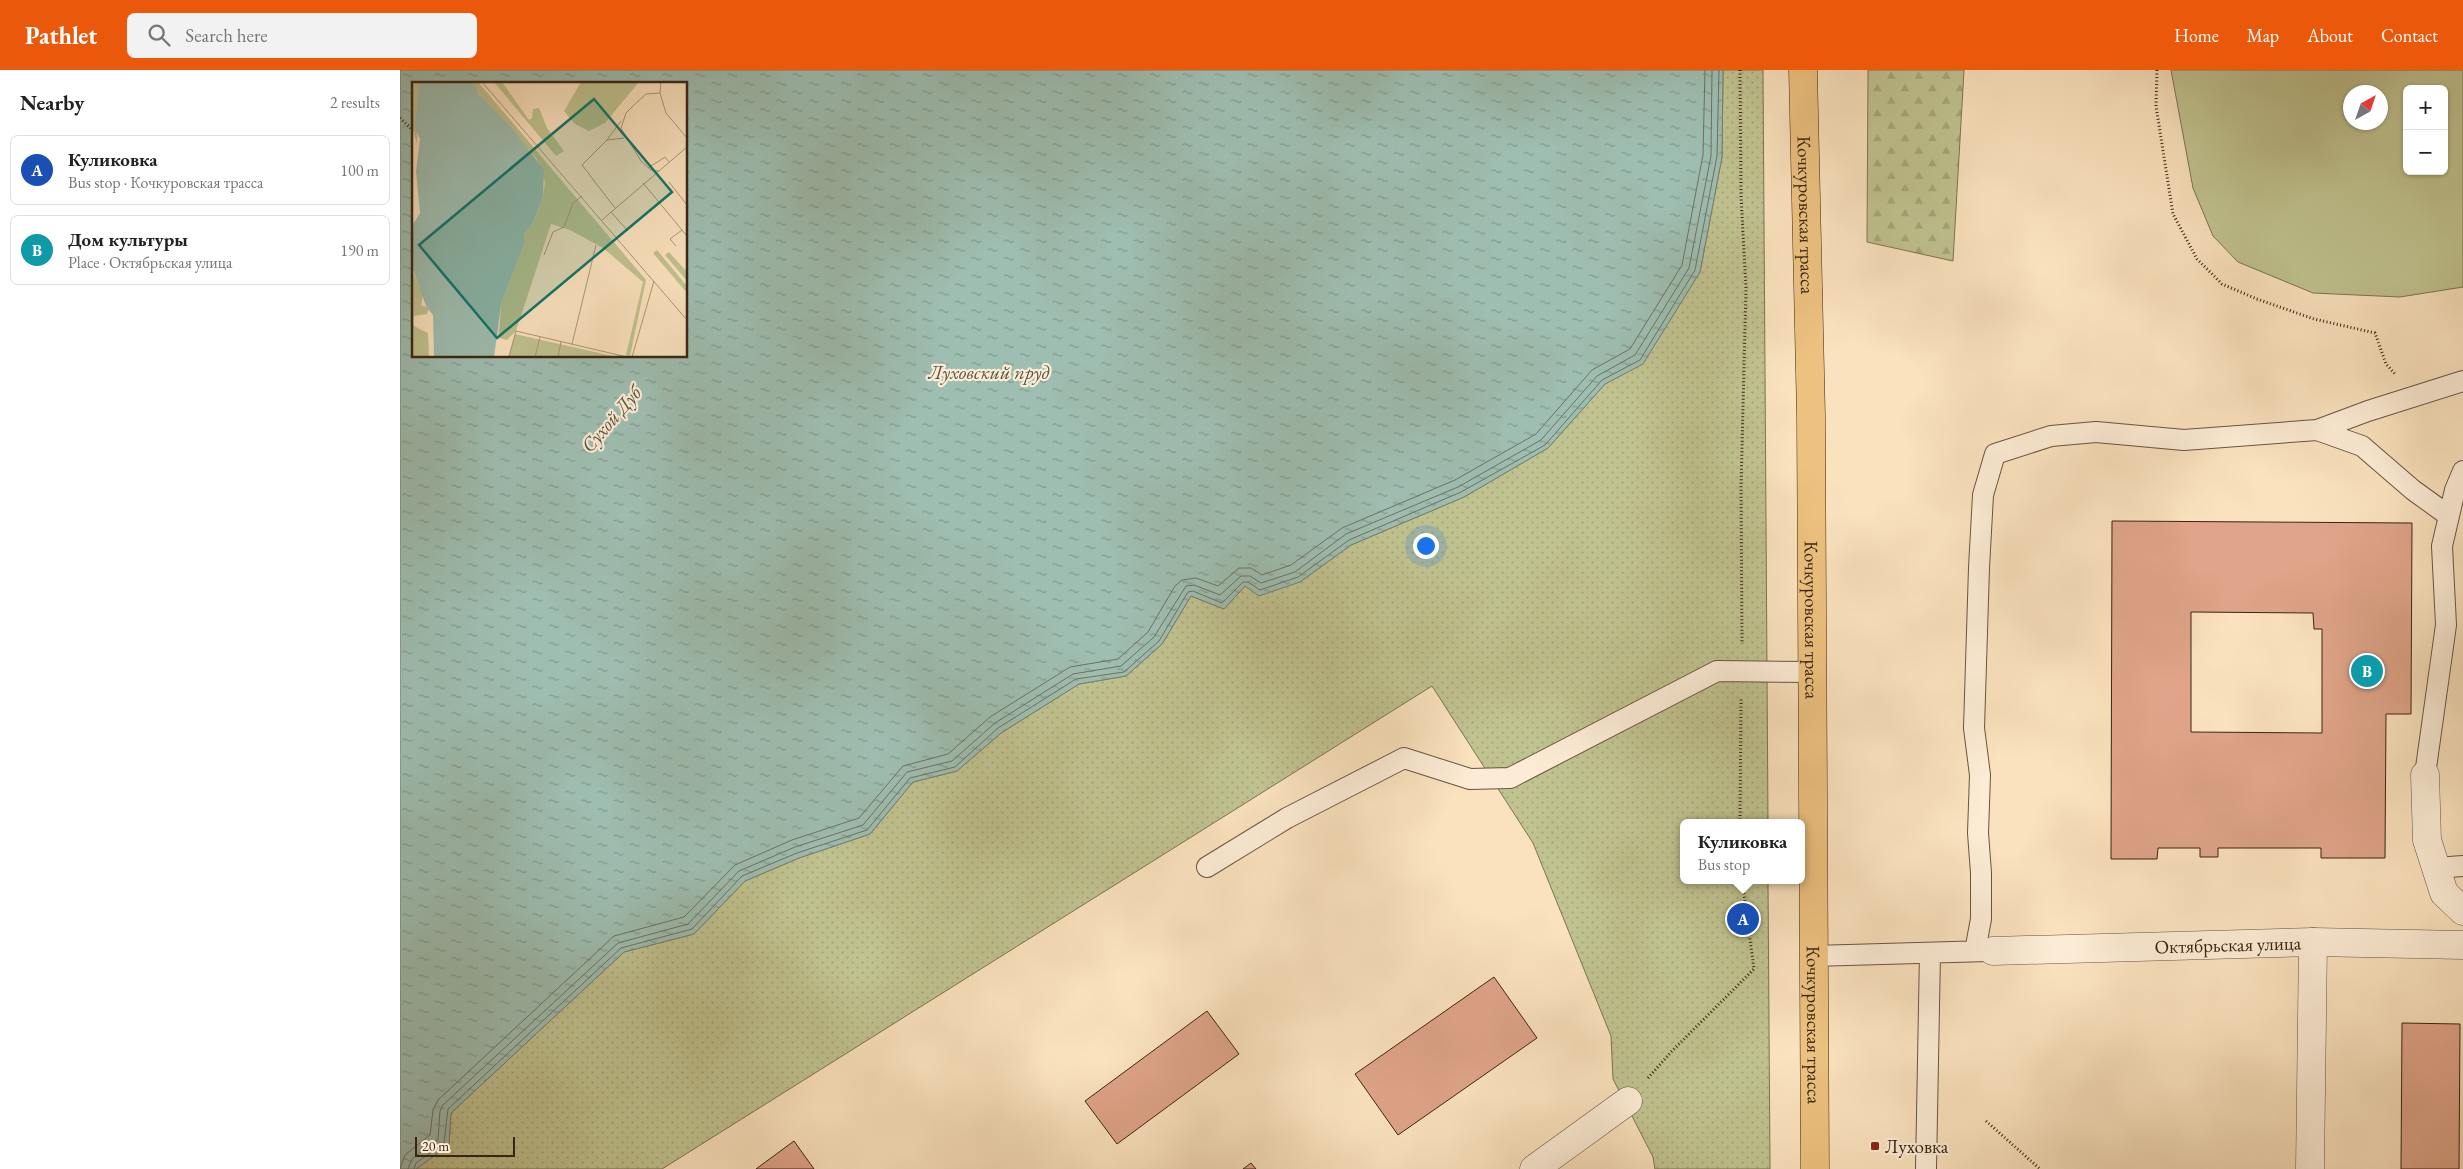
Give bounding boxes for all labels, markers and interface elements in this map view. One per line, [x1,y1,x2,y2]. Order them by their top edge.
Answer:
search box [127,13,477,58]
text: Pathlet [25,20,97,51]
icon: search [145,21,173,49]
text: Search here [185,23,268,48]
text: Home [2174,24,2219,47]
text: Map [2247,24,2279,47]
text: About [2307,24,2353,47]
text: Contact [2381,24,2438,47]
inset map [412,82,688,358]
north arrow [2343,85,2388,130]
map controls [2403,85,2448,175]
button: + [2403,85,2448,130]
text: Nearby [20,89,84,116]
text: 2 results [330,92,380,113]
button: − [2403,130,2448,175]
street label: Кочкуровская трасса [1792,136,1821,295]
text: Куликовка [68,147,158,172]
text: A [31,160,43,181]
text: 100 m [340,160,379,181]
text: Bus stop · Кочкуровская трасса [68,172,263,193]
text: Дом культуры [68,227,188,252]
text: B [32,240,42,261]
text: 190 m [340,240,379,261]
text: Place · Октябрьская улица [68,252,232,273]
water label: Луховский пруд [927,359,1050,385]
water label: Сухой Дуб [575,378,649,458]
your location [1413,533,1439,559]
street label: Кочкуровская трасса [1799,541,1825,700]
pin: B [2351,652,2383,690]
popup [1680,819,1805,884]
text: Куликовка [1698,829,1787,854]
text: Bus stop [1698,854,1750,875]
pin: A [1727,900,1759,938]
street label: Октябрьская улица [2154,930,2302,959]
street label: Кочкуровская трасса [1801,946,1827,1105]
scale bar [415,1134,515,1157]
place label: Луховка [1885,1134,1949,1159]
text: 20 m [422,1137,449,1155]
marker: Луховка [1869,1140,1881,1152]

